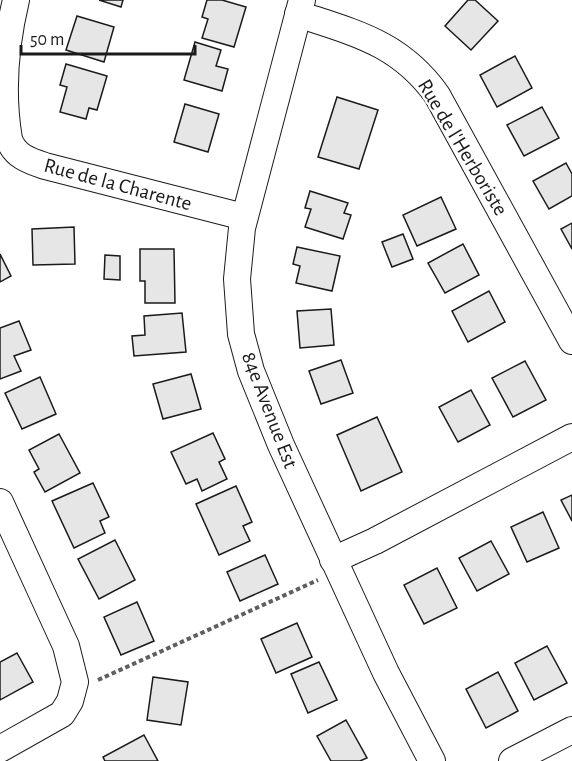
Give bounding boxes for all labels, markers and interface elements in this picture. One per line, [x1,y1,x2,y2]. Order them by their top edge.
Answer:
scale bar [21,18,195,56]
text: 50 m [30,31,64,49]
street label: Rue de l'Herboriste [414,75,511,219]
street label: Rue de la Charente [42,155,194,214]
street label: 84e Avenue Est [238,349,301,471]

